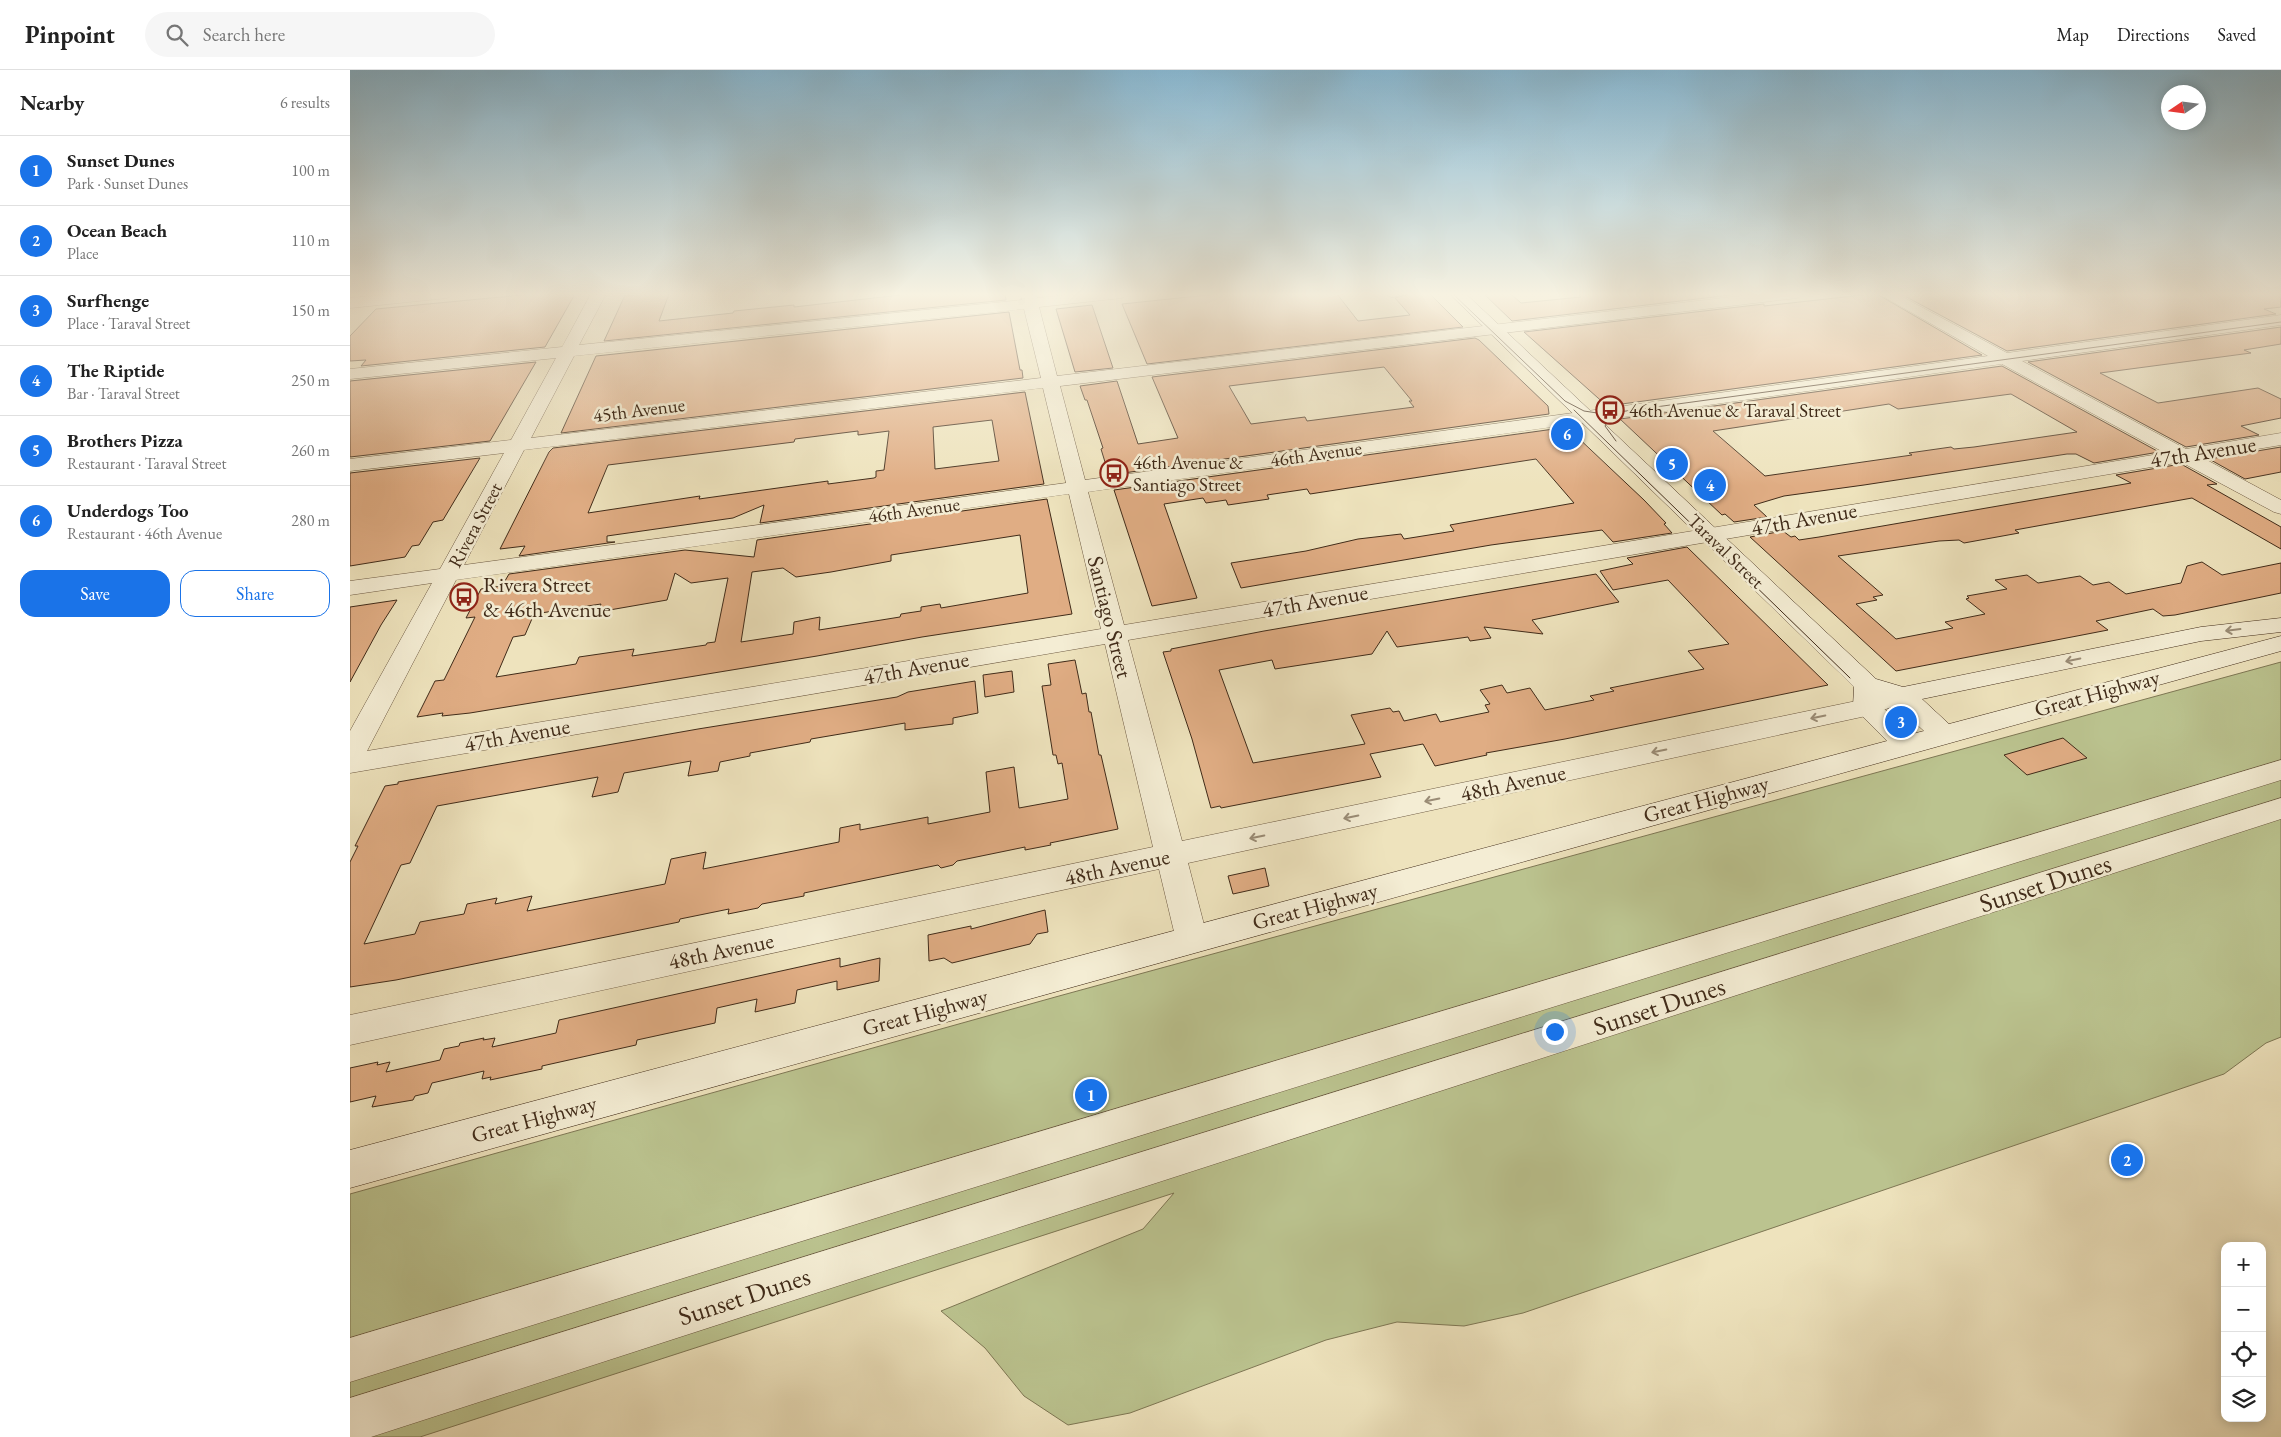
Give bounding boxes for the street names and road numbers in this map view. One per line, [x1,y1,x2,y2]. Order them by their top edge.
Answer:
street label: 45th Avenue [592,392,686,428]
street label: 47th Avenue [2148,429,2258,475]
street label: 46th Avenue [1269,435,1363,473]
street label: Rivera Street [442,478,508,572]
street label: 46th Avenue [867,491,961,529]
street label: 47th Avenue [1749,495,1860,543]
street label: Taraval Street [1682,508,1770,594]
street label: Santiago Street [1081,553,1139,681]
street label: 47th Avenue [1260,577,1371,625]
street label: 47th Avenue [861,644,972,692]
street label: Great Highway [2031,662,2163,724]
street label: 47th Avenue [462,711,573,759]
street label: 48th Avenue [1458,758,1569,808]
street label: Great Highway [1640,768,1772,830]
street label: 48th Avenue [1062,842,1173,892]
street label: Sunset Dunes [1975,846,2115,920]
street label: Great Highway [1249,875,1381,937]
street label: 48th Avenue [666,926,777,976]
street label: Sunset Dunes [1589,969,1729,1043]
street label: Great Highway [859,981,991,1043]
street label: Great Highway [468,1088,600,1150]
street label: Sunset Dunes [674,1259,814,1333]

